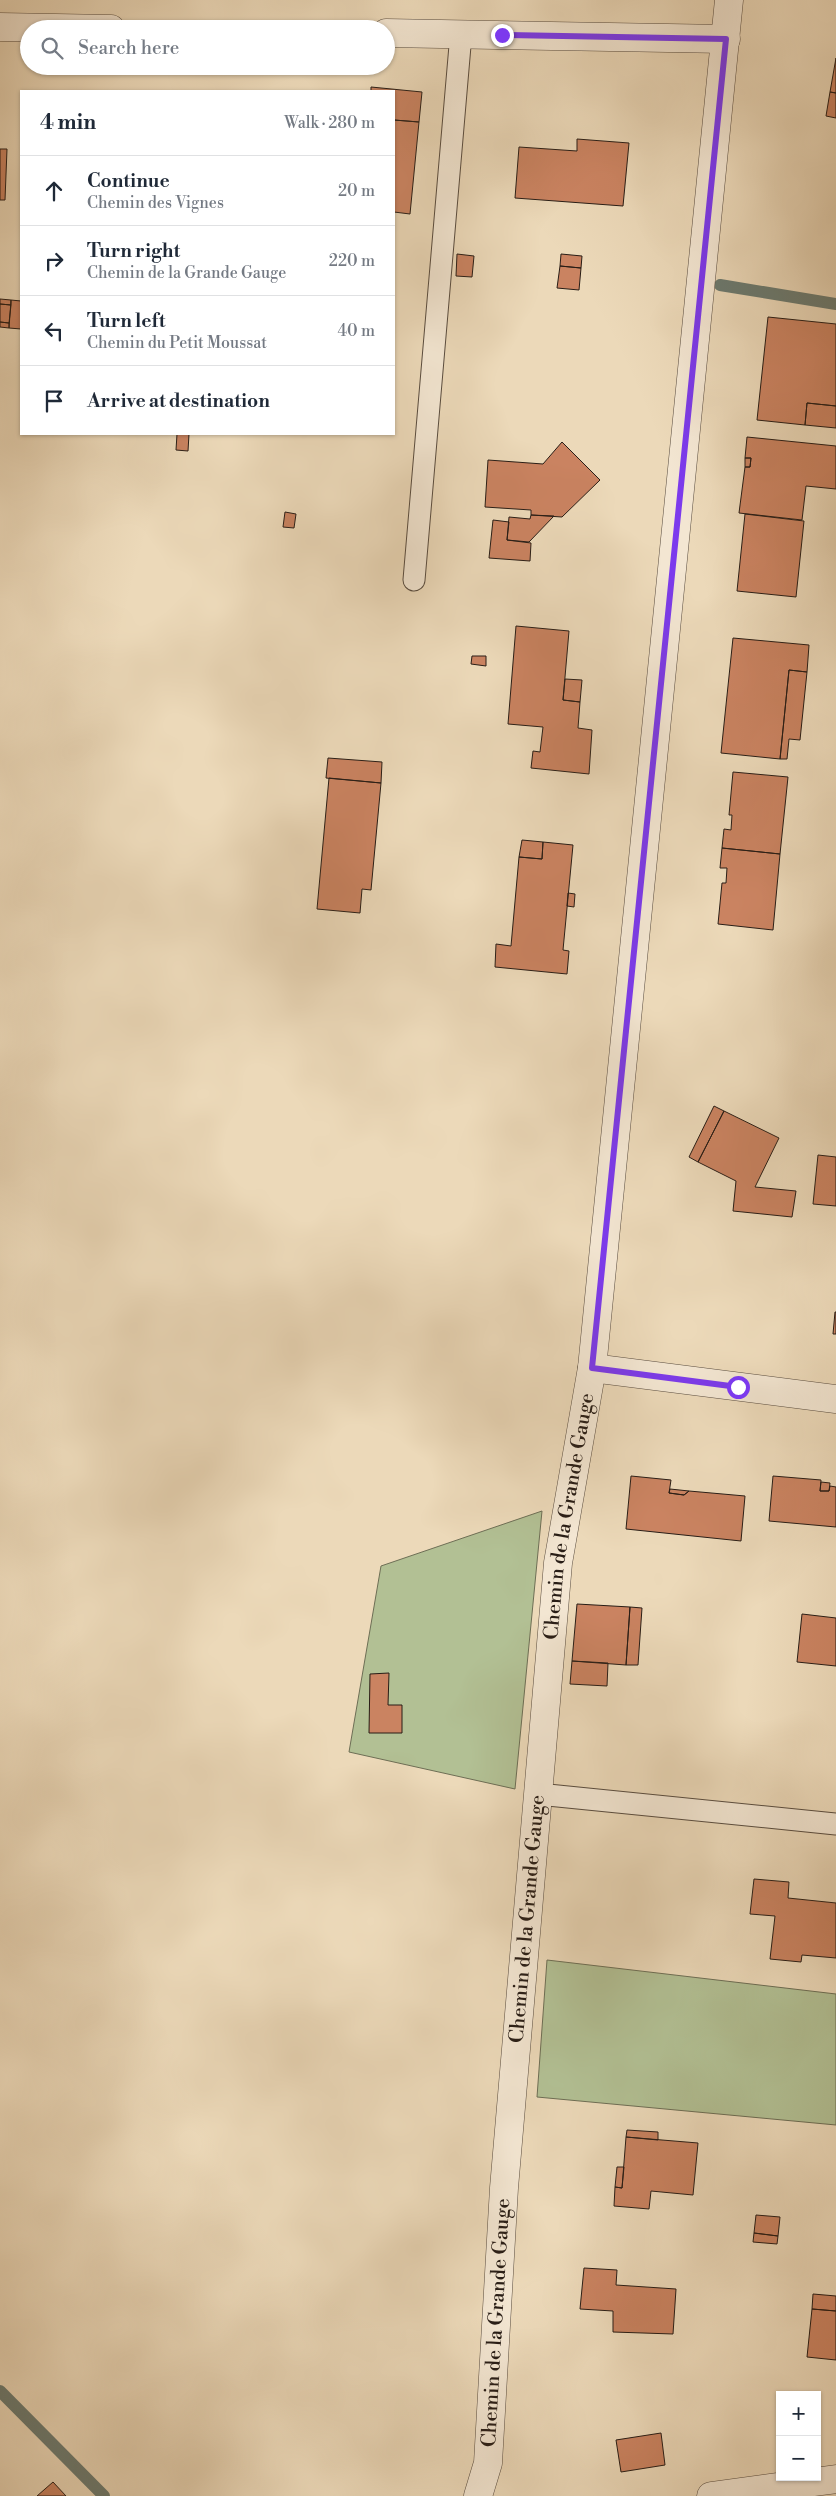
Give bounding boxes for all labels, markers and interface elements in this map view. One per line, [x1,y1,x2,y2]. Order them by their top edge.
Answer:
search box [20,20,395,75]
route end [491,24,514,47]
icon: search [38,34,66,62]
text: Search here [78,36,179,60]
text: 4 min [40,110,96,136]
text: Walk · 280 m [284,113,375,133]
text: Continue [87,169,170,193]
icon: ahead [40,177,68,205]
text: 20 m [338,181,375,201]
text: Chemin des Vignes [87,193,224,213]
text: Turn right [87,239,180,263]
icon: right [40,247,68,275]
text: 220 m [329,251,375,271]
text: Chemin de la Grande Gauge [87,263,286,283]
text: Turn left [87,309,166,333]
icon: left [40,317,68,345]
text: 40 m [338,321,375,341]
text: Chemin du Petit Moussat [87,333,267,353]
icon: arrive [40,387,68,415]
text: Arrive at destination [87,389,270,413]
route start [727,1376,750,1399]
street label: Chemin de la Grande Gauge [539,1391,600,1641]
street label: Chemin de la Grande Gauge [504,1794,550,2044]
street label: Chemin de la Grande Gauge [476,2198,516,2448]
map controls [776,2391,821,2481]
button: + [776,2391,821,2436]
button: − [776,2436,821,2481]

